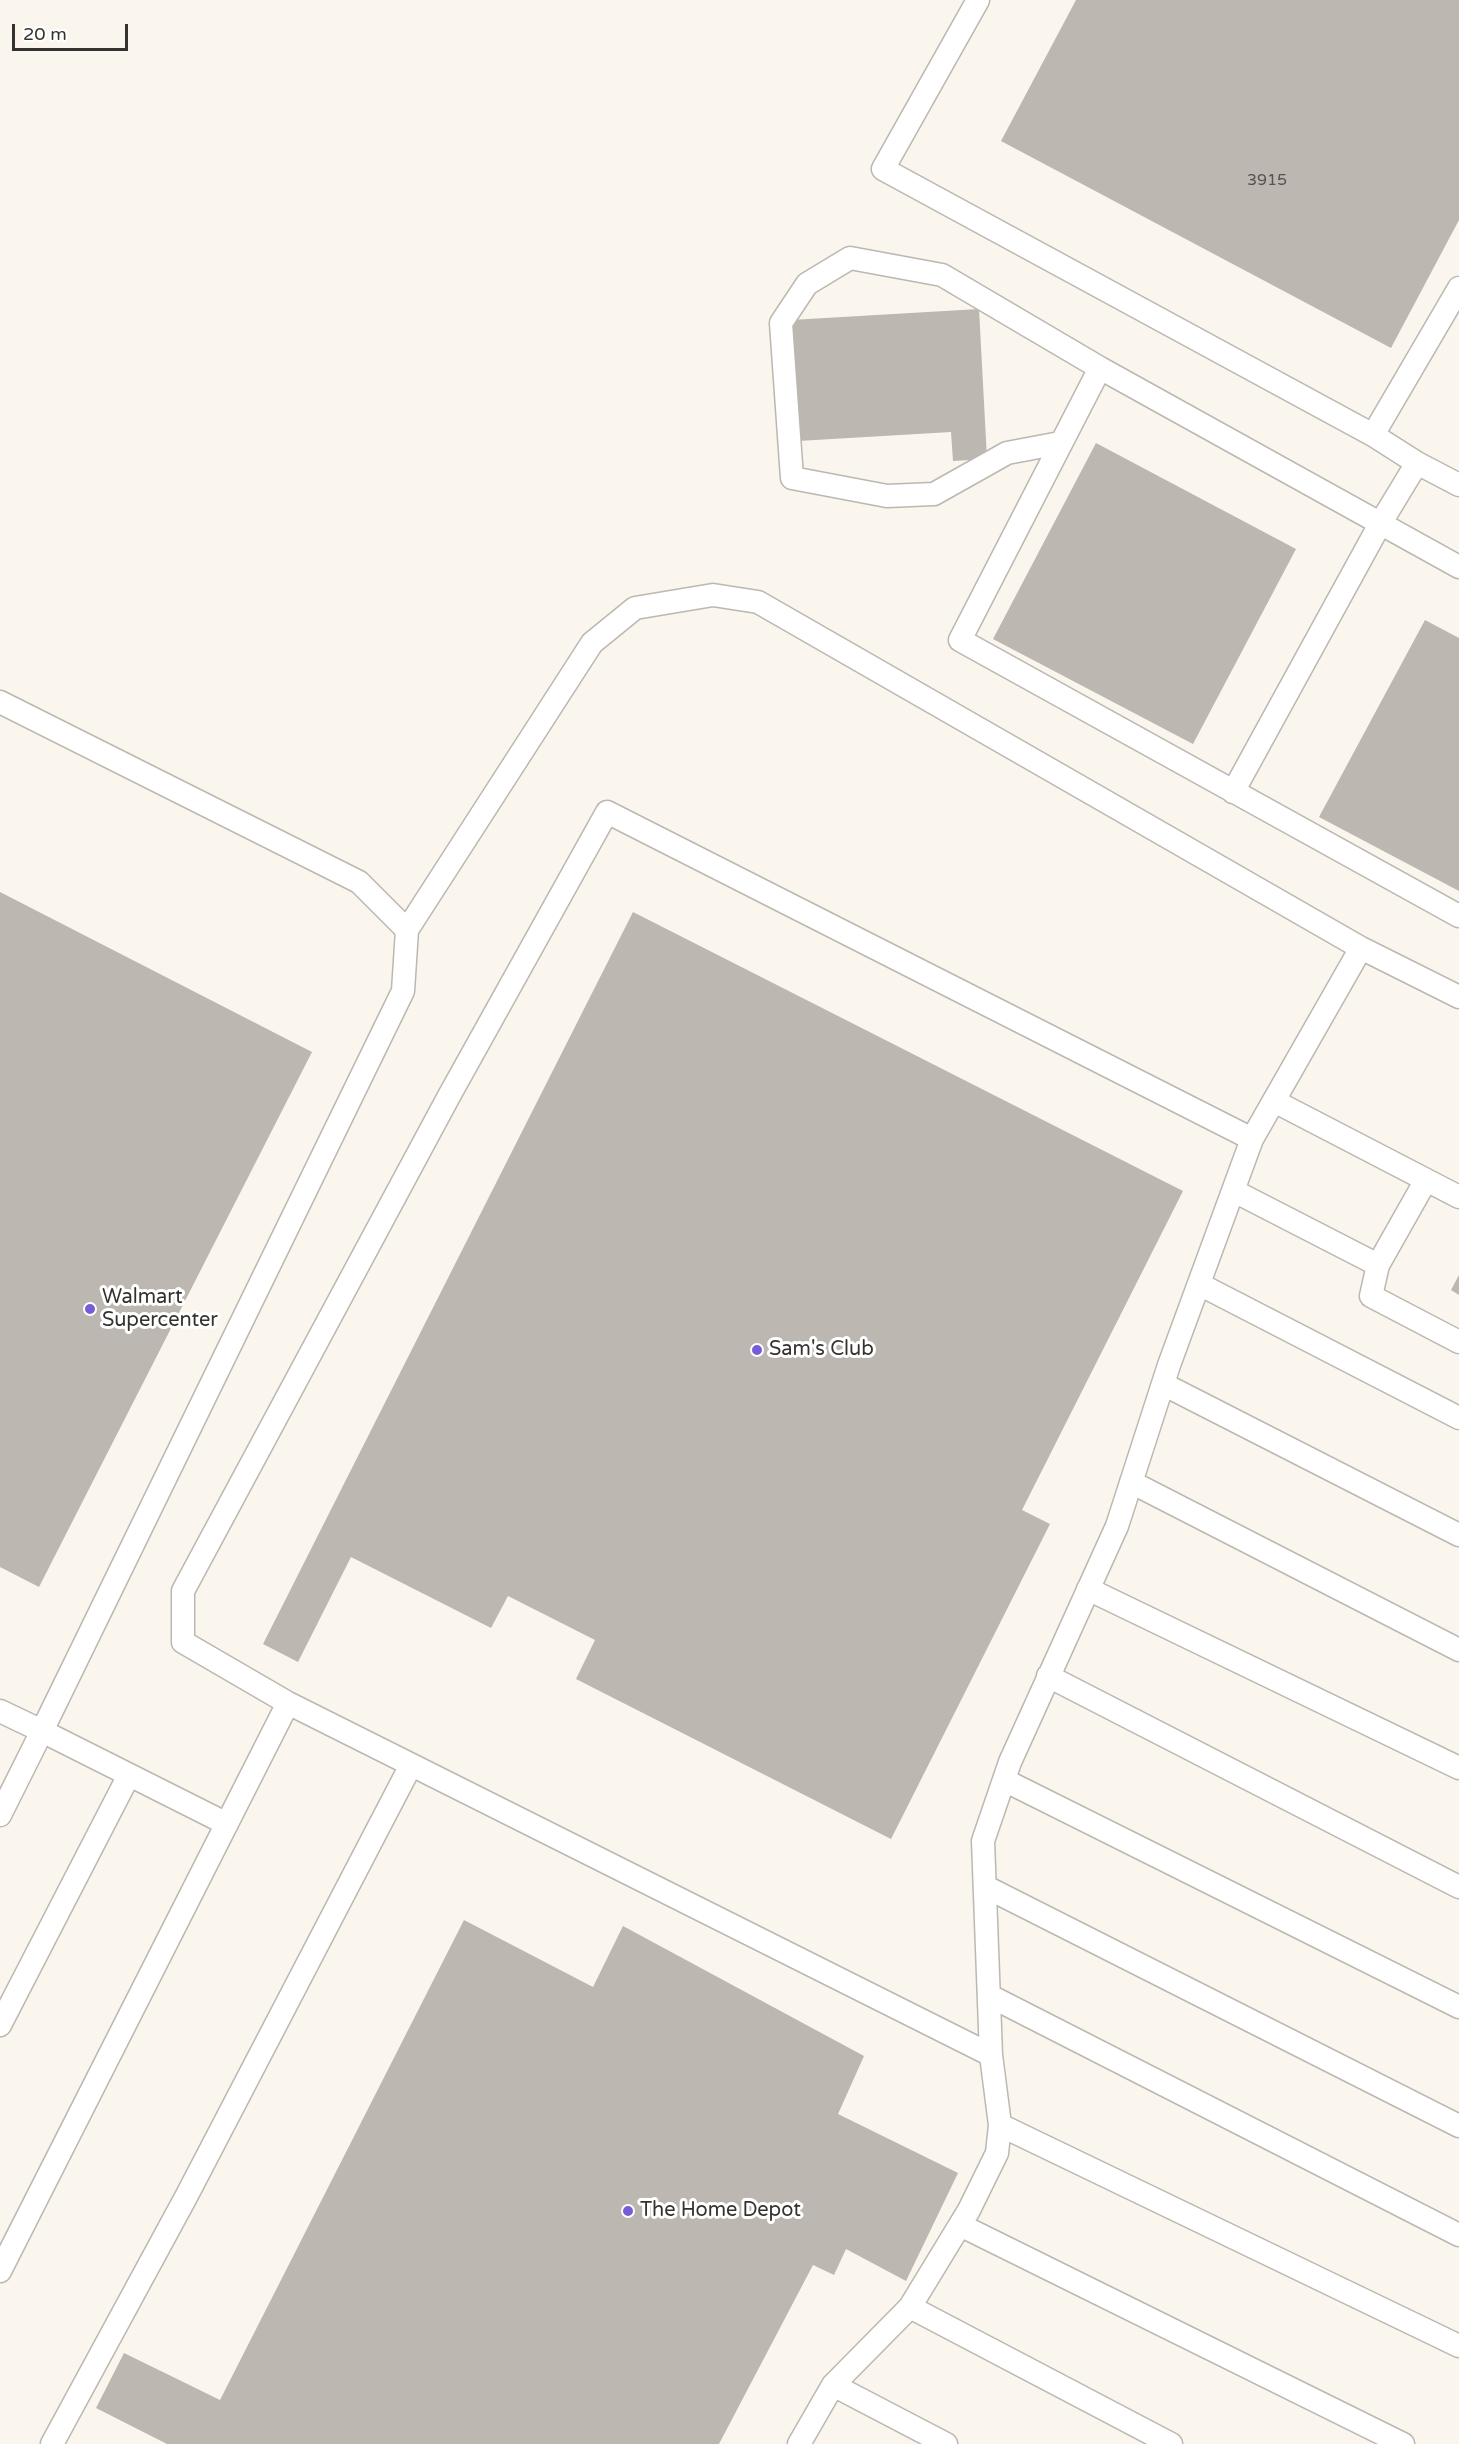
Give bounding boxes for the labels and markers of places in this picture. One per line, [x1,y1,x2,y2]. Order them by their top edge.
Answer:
place label: Walmart Supercenter [102,1286,218,1333]
marker: Walmart Supercenter [83,1302,97,1316]
place label: Sam's Club [769,1338,874,1362]
marker: Sam's Club [750,1343,764,1357]
place label: The Home Depot [640,2199,801,2223]
marker: The Home Depot [621,2204,635,2218]

